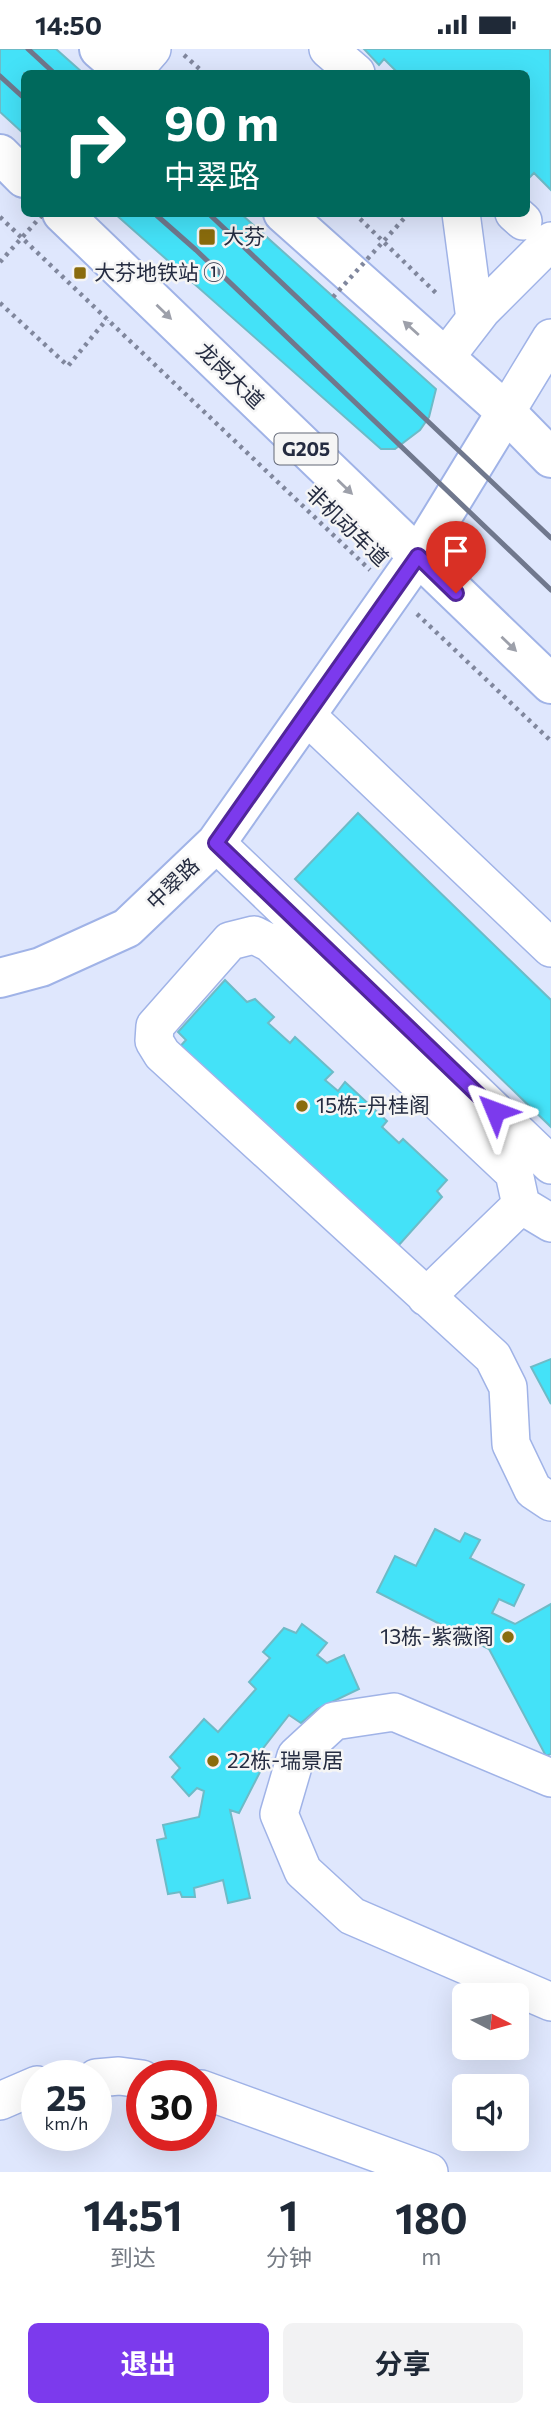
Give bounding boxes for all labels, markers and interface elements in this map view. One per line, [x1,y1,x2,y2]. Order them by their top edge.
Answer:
text: 14:50 [35,9,102,40]
text: 90 m [164,91,279,151]
icon: right [49,98,140,189]
text: 中翠路 [164,155,260,195]
place label: 大芬 [223,223,265,248]
marker: 大芬 [197,227,217,247]
place label: 大芬地铁站 ① [94,259,224,284]
marker: 大芬地铁站 ① [72,265,88,281]
one-way arrow [155,303,172,320]
one-way arrow [402,320,420,336]
street label: 龙岗大道 [192,337,270,413]
road number: G205 [274,433,338,465]
one-way arrow [336,478,353,494]
street label: 非机动车道 [302,479,394,570]
pin [426,521,486,593]
icon: arrive [437,532,475,570]
one-way arrow [500,636,517,652]
street label: 中翠路 [141,852,203,914]
position arrow [458,1074,532,1148]
place label: 15栋-丹桂阁 [316,1092,430,1117]
marker: 15栋-丹桂阁 [294,1098,310,1114]
place label: 13栋-紫薇阁 [380,1623,494,1648]
marker: 13栋-紫薇阁 [500,1629,516,1645]
place label: 22栋-瑞景居 [227,1747,343,1772]
marker: 22栋-瑞景居 [205,1753,221,1769]
north arrow [452,1983,528,2060]
map controls [452,1983,529,2151]
speed limit sign: 30 [126,2060,217,2151]
button: sound [452,2074,529,2151]
text: 25 [46,2075,87,2118]
text: km/h [45,2112,88,2134]
text: 14:51 [83,2188,183,2240]
text: 1 [279,2188,298,2240]
text: 180 [395,2191,468,2243]
text: m [421,2242,441,2270]
text: 到达 [110,2243,156,2271]
text: 分钟 [266,2243,312,2271]
button: 退出 [28,2323,269,2403]
button: 分享 [283,2323,523,2403]

